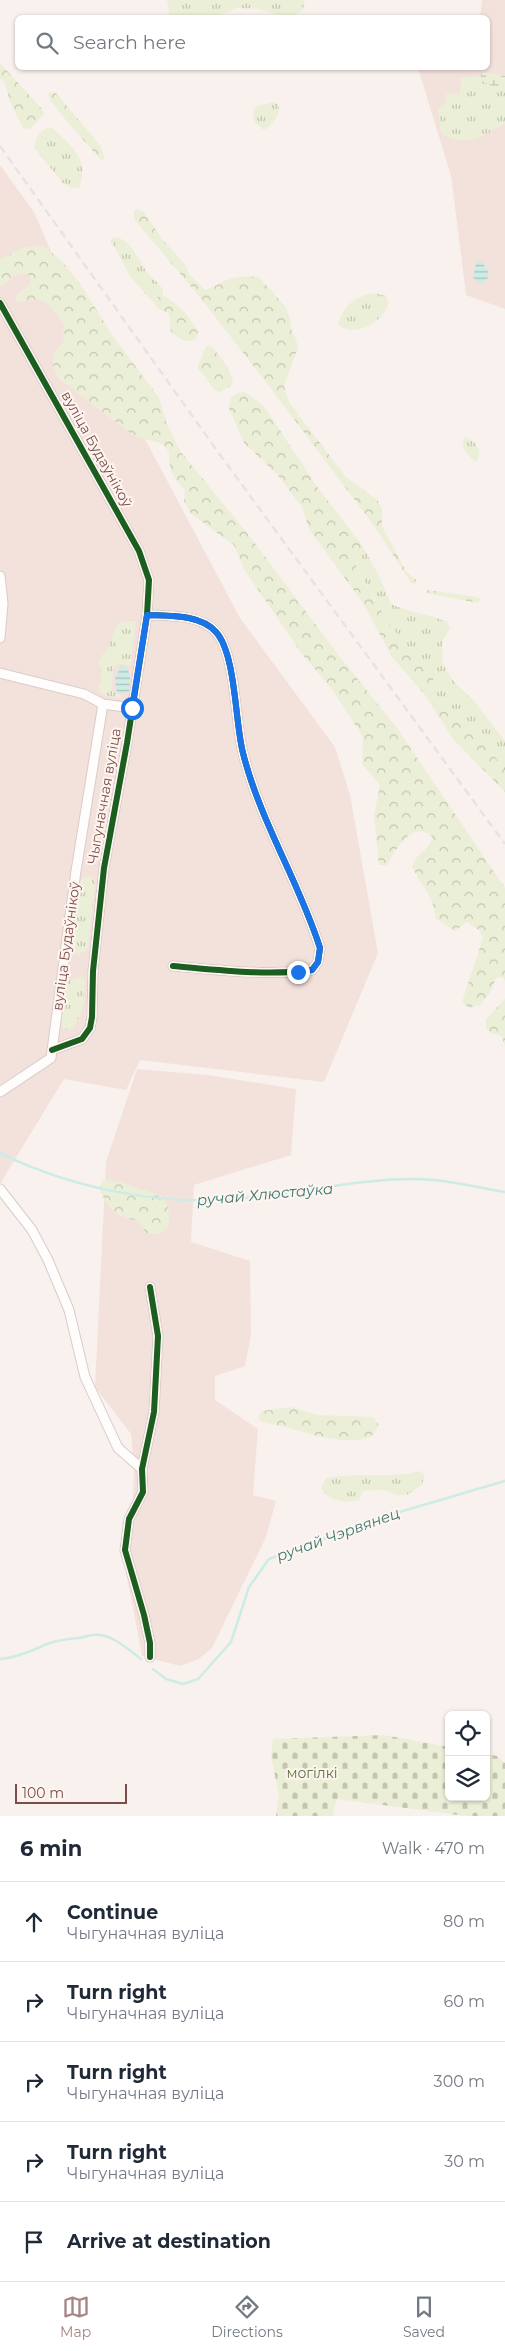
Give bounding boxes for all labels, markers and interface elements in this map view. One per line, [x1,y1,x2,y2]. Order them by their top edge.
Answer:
search box [15,15,490,70]
icon: search [33,29,61,57]
text: Search here [73,31,186,54]
street label: вуліца Будаўнікоў [58,388,137,510]
route start [121,697,144,720]
street label: Чыгуначная вуліца [83,727,125,865]
street label: вуліца Будаўнікоў [48,880,84,1012]
route end [287,961,310,984]
water label: ручай Хлюстаўка [196,1179,334,1209]
water label: ручай Чэрвянец [274,1503,402,1565]
map controls [445,1711,490,1801]
button: locate [445,1711,490,1756]
button: layers [445,1756,490,1801]
park label: могілкі [286,1764,338,1782]
scale bar [15,1781,128,1804]
text: 100 m [22,1784,64,1802]
text: 6 min [20,1836,82,1861]
text: Walk · 470 m [382,1839,485,1858]
text: Continue [67,1901,158,1924]
icon: ahead [20,1908,48,1936]
text: 80 m [443,1912,485,1931]
text: Чыгуначная вуліца [67,1924,224,1943]
text: Turn right [67,1981,167,2004]
icon: right [20,1988,48,2016]
text: 60 m [443,1992,485,2011]
text: Чыгуначная вуліца [67,2004,224,2023]
text: Turn right [67,2061,167,2084]
icon: right [20,2068,48,2096]
text: 300 m [434,2072,485,2091]
text: Чыгуначная вуліца [67,2084,224,2103]
text: Turn right [67,2141,167,2164]
icon: right [20,2148,48,2176]
text: 30 m [444,2152,485,2171]
text: Чыгуначная вуліца [67,2164,224,2183]
icon: arrive [20,2228,48,2256]
text: Arrive at destination [67,2230,271,2253]
tab: Map [60,2293,91,2341]
tab: Directions [211,2293,283,2341]
tab: Saved [403,2293,445,2341]

